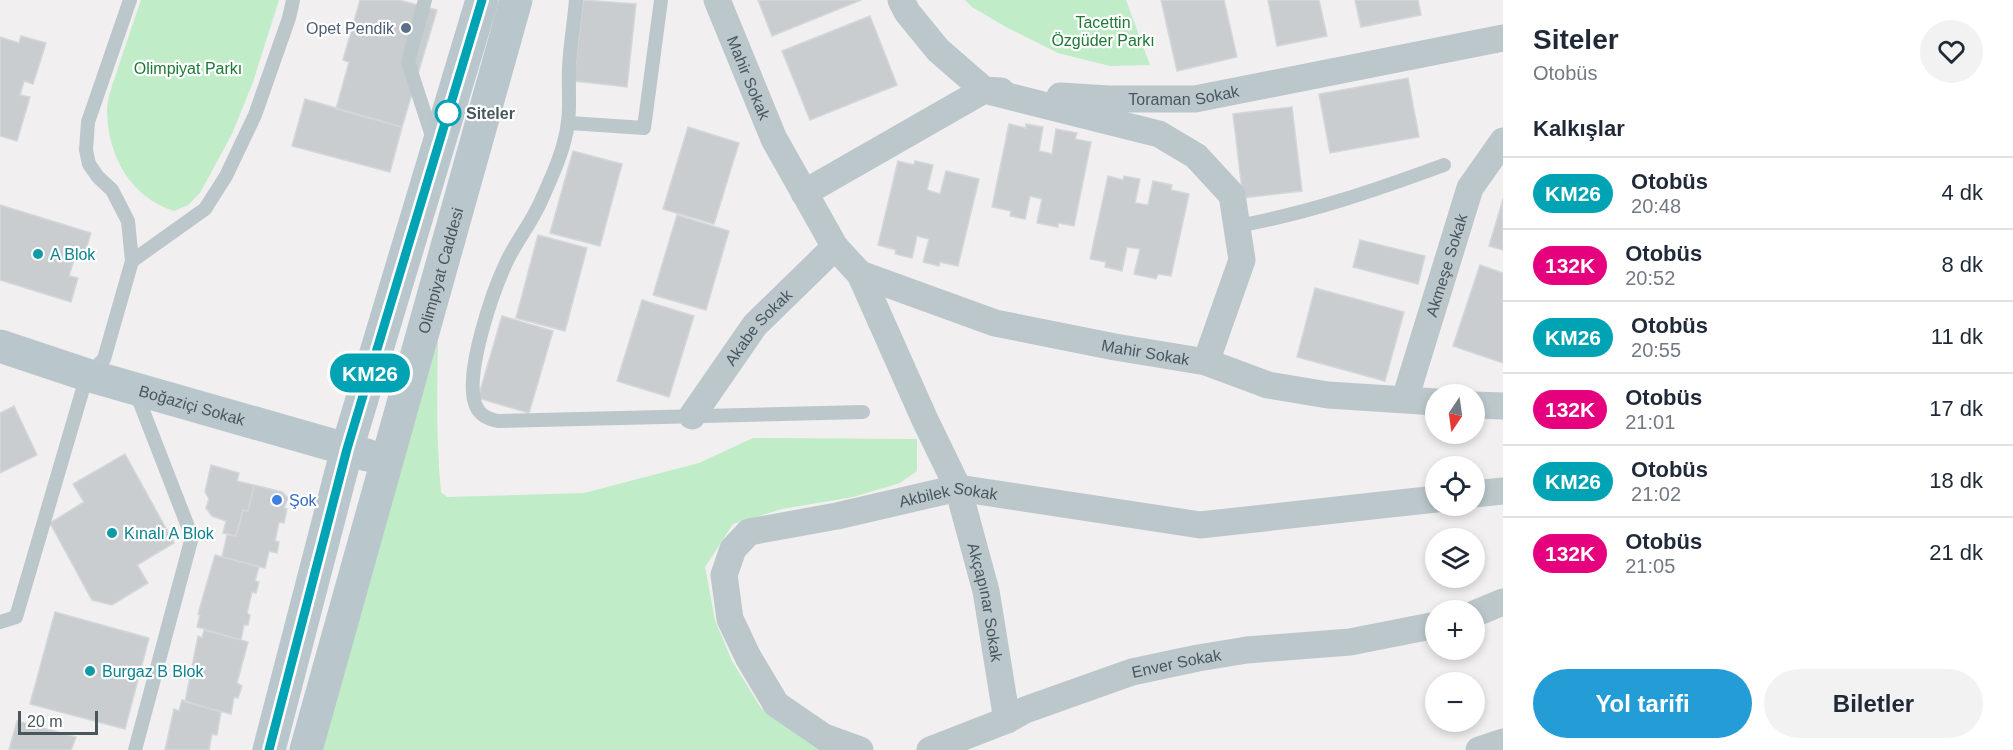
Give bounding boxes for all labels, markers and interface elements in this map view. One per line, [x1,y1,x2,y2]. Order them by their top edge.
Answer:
park label: Tacettin Özgüder Parkı [1051,14,1155,49]
place label: Opet Pendik [306,20,395,37]
button: heart [1920,20,1983,83]
marker: Opet Pendik [399,21,413,35]
text: Siteler [1533,24,1619,55]
street label: Mahir Sokak [724,34,774,123]
park label: Olimpiyat Parkı [134,60,242,77]
text: Otobüs [1533,62,1597,84]
street label: Toraman Sokak [1128,82,1241,108]
marker: Siteler [435,100,461,126]
place label: Siteler [466,105,515,122]
text: Kalkışlar [1533,116,1625,141]
text: Otobüs [1631,169,1708,194]
text: 4 dk [1941,180,1983,205]
text: KM26 [1545,182,1601,205]
text: 20:48 [1631,195,1681,217]
street label: Olimpiyat Caddesi [415,206,466,335]
street label: Akmeşe Sokak [1423,211,1471,319]
text: Otobüs [1625,241,1702,266]
place label: A Blok [50,246,96,263]
marker: A Blok [31,247,45,261]
text: 8 dk [1941,252,1983,277]
text: 132K [1545,254,1595,277]
text: 20:52 [1625,267,1675,289]
street label: Akabe Sokak [722,285,796,369]
text: Otobüs [1631,313,1708,338]
text: 11 dk [1931,324,1983,349]
text: KM26 [1545,326,1601,349]
street label: Mahir Sokak [1100,337,1192,368]
text: 20:55 [1631,339,1681,361]
line badge: KM26 [328,354,412,392]
text: KM26 [342,362,398,385]
street label: Boğaziçi Sokak [137,382,248,429]
north arrow [1425,384,1485,444]
map controls [1425,384,1485,732]
text: Otobüs [1625,385,1702,410]
text: 17 dk [1929,396,1983,421]
text: 132K [1545,398,1595,421]
text: 21:01 [1625,411,1675,433]
button: locate [1425,456,1485,516]
text: Otobüs [1631,457,1708,482]
text: 18 dk [1929,468,1983,493]
text: KM26 [1545,470,1601,493]
street label: Akbilek Sokak [897,479,1000,510]
text: 21:02 [1631,483,1681,505]
place label: Şok [289,492,318,509]
marker: Şok [270,493,284,507]
place label: Kınalı A Blok [124,525,215,542]
marker: Kınalı A Blok [105,526,119,540]
button: layers [1425,528,1485,588]
text: Otobüs [1625,529,1702,554]
text: 21 dk [1929,540,1983,565]
street label: Akçapınar Sokak [964,541,1006,664]
text: 132K [1545,542,1595,565]
text: 21:05 [1625,555,1675,577]
button: + [1425,600,1485,660]
street label: Enver Sokak [1130,646,1223,681]
place label: Burgaz B Blok [102,663,204,680]
marker: Burgaz B Blok [83,664,97,678]
button: Yol tarifi [1533,669,1752,738]
button: Biletler [1764,669,1983,738]
button: − [1425,672,1485,732]
scale bar [18,708,98,736]
text: 20 m [27,713,63,730]

